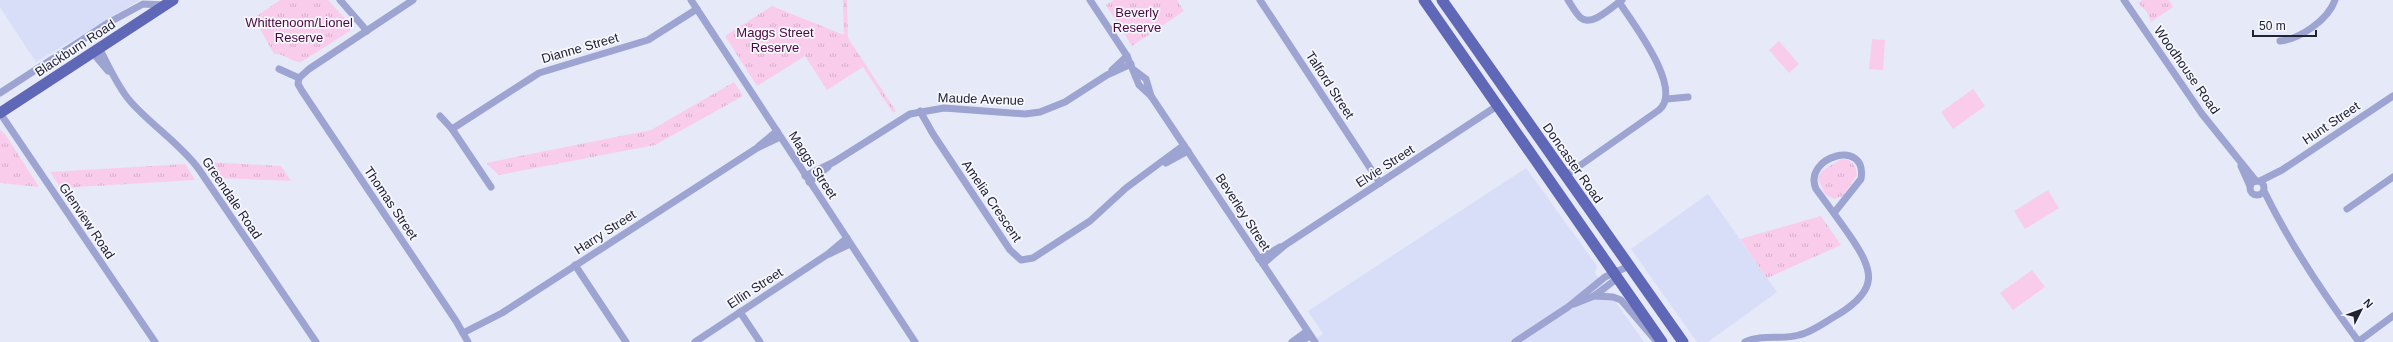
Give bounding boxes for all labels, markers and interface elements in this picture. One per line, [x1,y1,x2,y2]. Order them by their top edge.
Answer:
park label: Beverly Reserve [1113,5,1161,35]
scale bar [2253,12,2316,38]
park label: Whittenoom/Lionel Reserve [245,15,353,45]
street label: Blackburn Road [32,17,118,79]
text: 50 m [2259,19,2286,33]
street label: Woodhouse Road [2151,23,2223,117]
park label: Maggs Street Reserve [736,25,814,55]
street label: Dianne Street [540,30,621,66]
street label: Talford Street [1303,48,1358,122]
street label: Maude Avenue [938,90,1024,108]
street label: Hunt Street [2300,98,2363,148]
street label: Doncaster Road [1540,120,1606,206]
street label: Maggs Street [786,128,841,202]
street label: Elvie Street [1353,141,1417,190]
street label: Greendale Road [199,154,265,242]
street label: Amelia Crescent [959,157,1025,245]
street label: Thomas Street [361,163,421,243]
street label: Beverley Street [1213,171,1274,254]
street label: Glenview Road [56,180,118,262]
street label: Harry Street [572,206,639,257]
street label: Ellin Street [725,264,786,311]
north arrow [2341,290,2381,330]
text: N [2361,296,2376,310]

